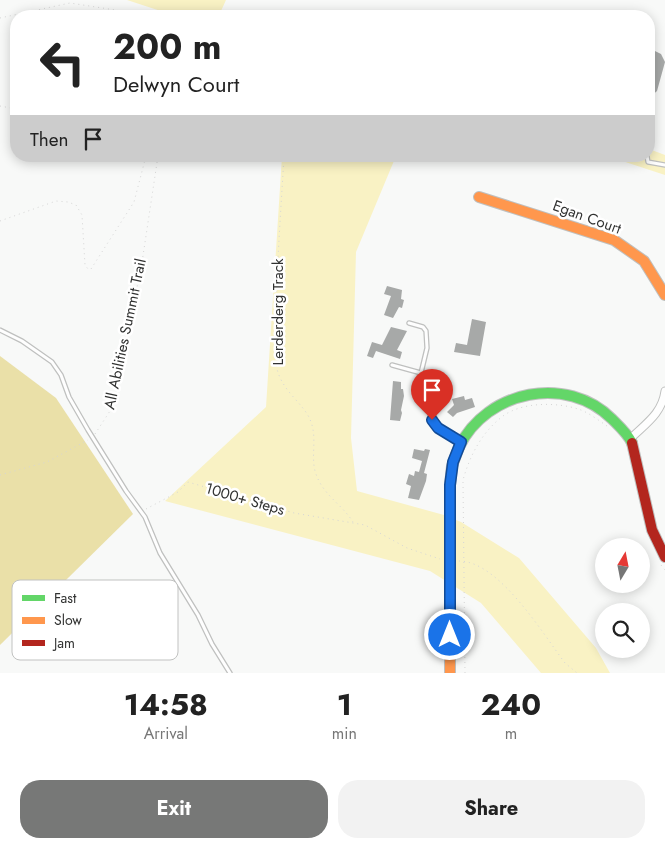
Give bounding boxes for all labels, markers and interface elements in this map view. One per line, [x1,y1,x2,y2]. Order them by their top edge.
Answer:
text: 200 m [113,22,222,72]
icon: left [30,30,95,95]
text: Delwyn Court [113,68,239,100]
icon: arrive [79,125,107,153]
text: Then [30,126,69,153]
street label: Egan Court [550,194,625,240]
street label: All Abilities Summit Trail [98,257,152,411]
street label: Lerderderg Track [267,258,289,366]
pin [411,369,453,420]
icon: arrive [418,376,446,404]
street label: 1000+ Steps [203,477,287,521]
north arrow [595,538,650,592]
map controls [595,538,650,658]
legend [12,580,178,660]
text: Fast [54,588,77,608]
button: search [595,603,650,658]
position arrow [423,608,475,660]
text: Slow [54,610,82,630]
text: Jam [52,633,75,653]
text: 14:58 [124,683,208,726]
text: 1 [337,683,352,726]
text: 240 [481,683,541,726]
text: Arrival [144,722,188,745]
text: min [332,722,357,745]
text: m [505,722,517,745]
button: Exit [20,780,328,838]
button: Share [338,780,645,838]

